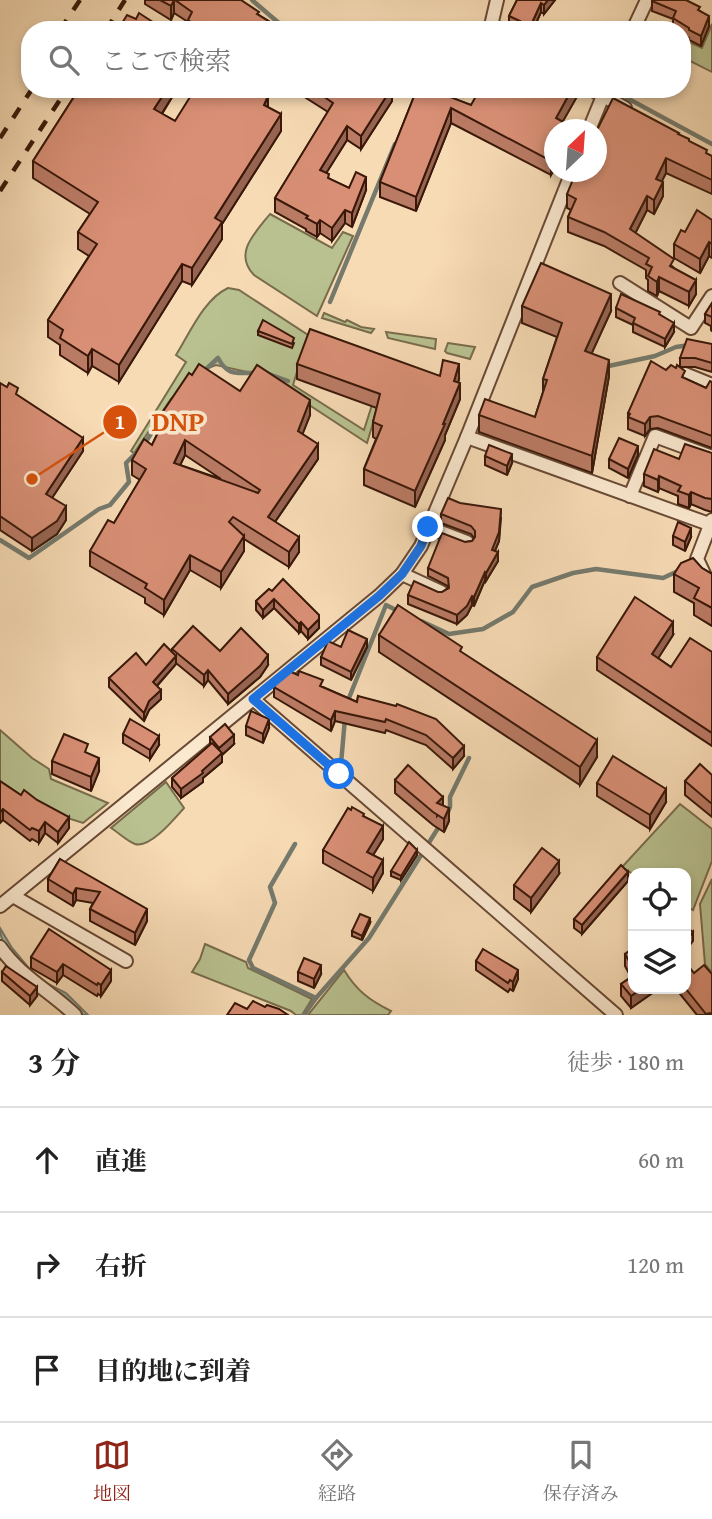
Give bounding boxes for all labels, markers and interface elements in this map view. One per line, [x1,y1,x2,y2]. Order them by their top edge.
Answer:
search box [21,21,691,98]
icon: search [45,41,83,79]
text: ここで検索 [101,41,231,80]
north arrow [544,119,607,182]
callout: DNP [103,397,219,446]
text: DNP [151,400,205,441]
text: 1 [115,406,125,437]
route end [412,511,443,542]
route start [323,758,354,789]
map controls [628,868,691,994]
button: locate [628,868,691,931]
button: layers [628,931,691,994]
text: 3 分 [28,1040,80,1084]
text: 徒歩 · 180 m [567,1045,684,1078]
icon: ahead [28,1141,66,1179]
text: 直進 [95,1141,147,1180]
text: 60 m [638,1143,684,1176]
icon: right [28,1246,66,1284]
text: 右折 [95,1246,147,1285]
text: 120 m [627,1248,684,1281]
icon: arrive [28,1351,66,1389]
text: 目的地に到着 [95,1351,251,1390]
tab: 地図 [93,1436,131,1507]
tab: 経路 [318,1436,356,1507]
tab: 保存済み [543,1436,619,1507]

